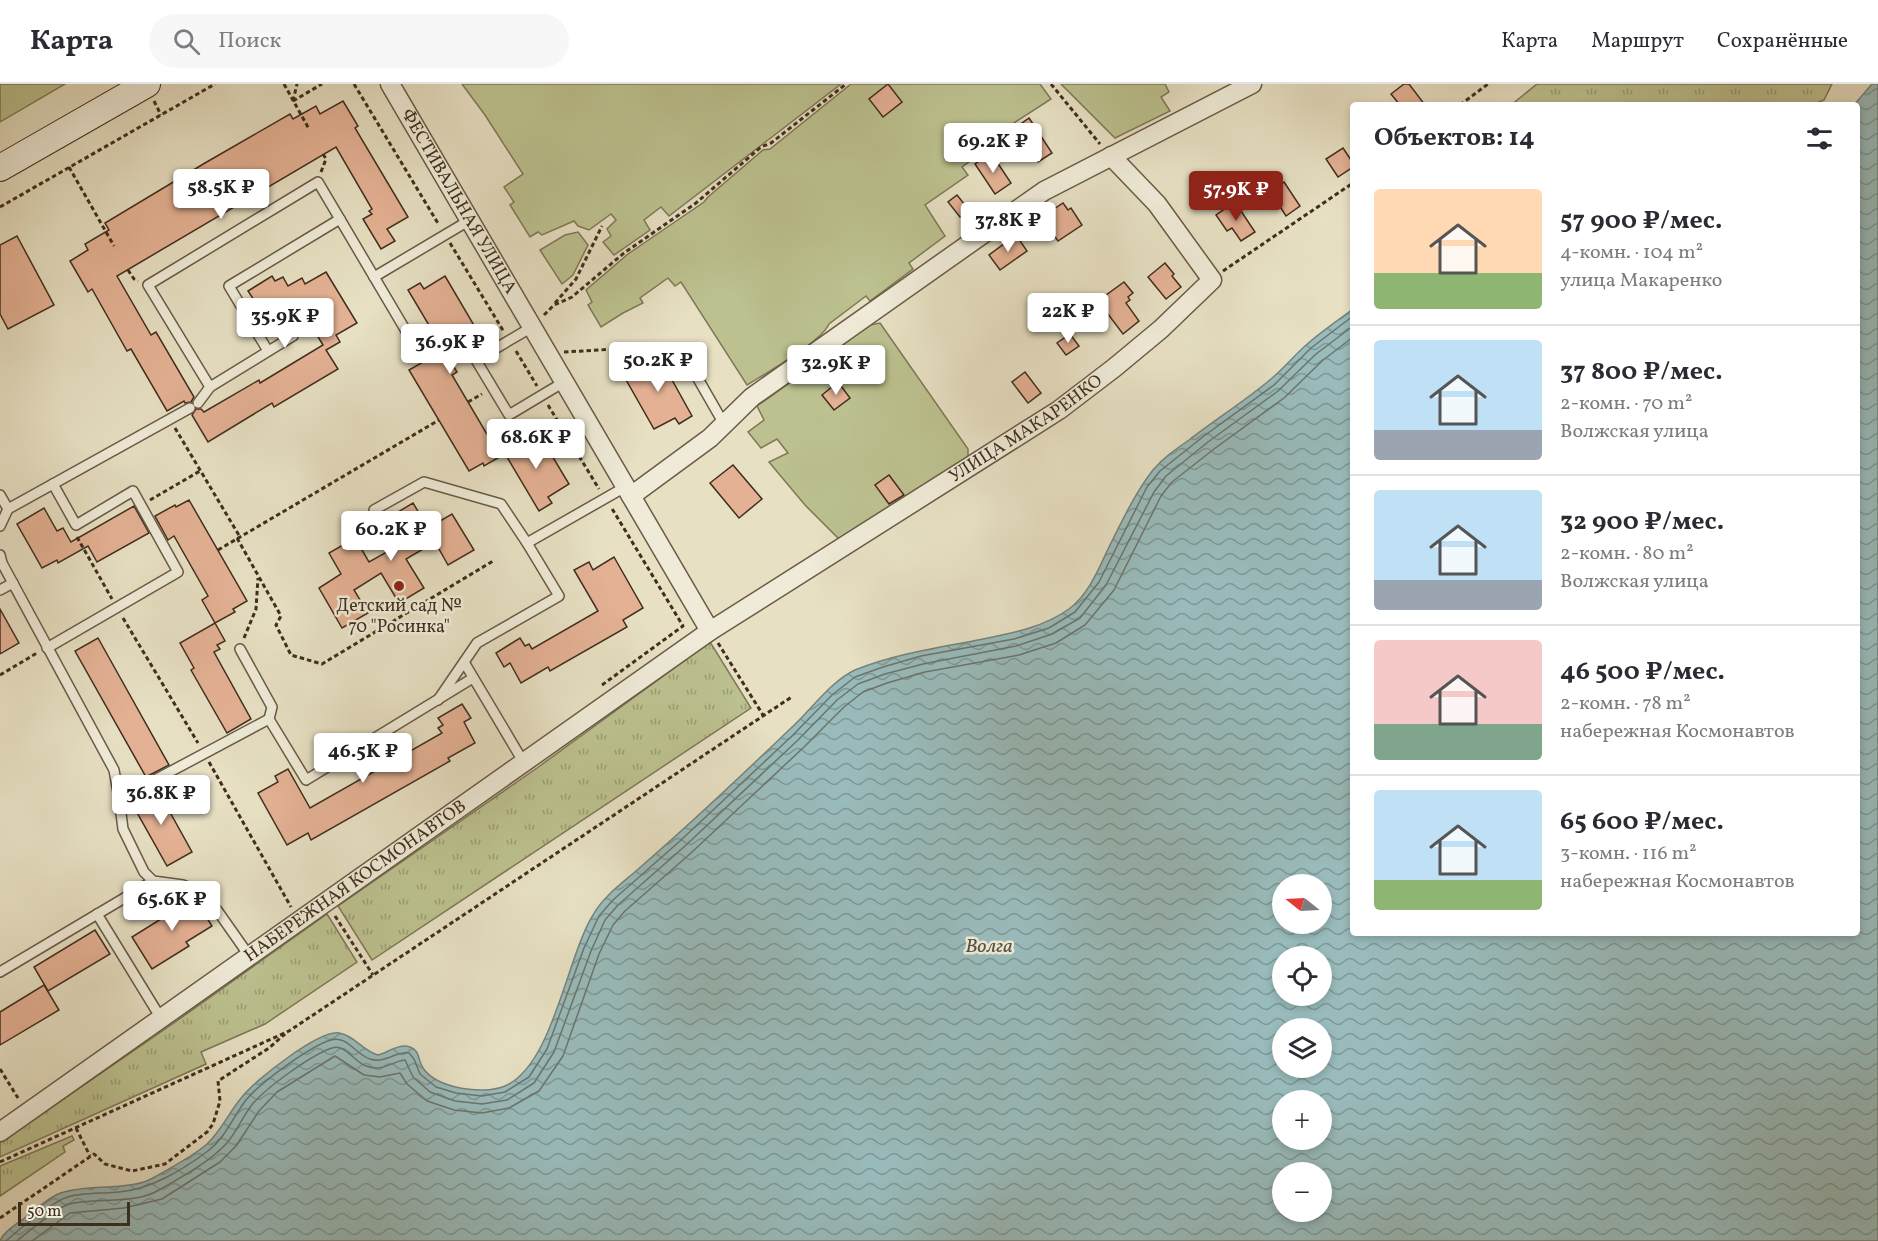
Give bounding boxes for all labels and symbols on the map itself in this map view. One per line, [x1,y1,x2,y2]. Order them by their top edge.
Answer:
street label: ФЕСТИВАЛЬНАЯ УЛИЦА [395,104,523,299]
pin: 69.2K ₽ [938,123,1048,174]
pin: 58.5K ₽ [166,169,276,220]
pin: 57.9K ₽ [1181,171,1291,222]
pin: 37.8K ₽ [953,202,1063,253]
pin: 22K ₽ [1026,293,1110,344]
pin: 35.9K ₽ [230,298,340,349]
pin: 36.9K ₽ [395,324,505,375]
pin: 50.2K ₽ [603,342,713,393]
pin: 32.9K ₽ [781,345,891,396]
street label: УЛИЦА МАКАРЕНКО [944,369,1108,489]
pin: 68.6K ₽ [481,419,591,470]
pin: 60.2K ₽ [336,511,446,562]
marker: Детский сад № 70 "Росинка" [392,579,406,593]
place label: Детский сад № 70 "Росинка" [336,594,462,640]
pin: 46.5K ₽ [308,733,418,784]
pin: 36.8K ₽ [106,775,216,826]
street label: НАБЕРЕЖНАЯ КОСМОНАВТОВ [239,794,472,968]
north arrow [1272,874,1332,934]
pin: 65.6K ₽ [117,881,227,932]
water label: Волга [965,933,1013,961]
scale bar [18,1199,130,1226]

